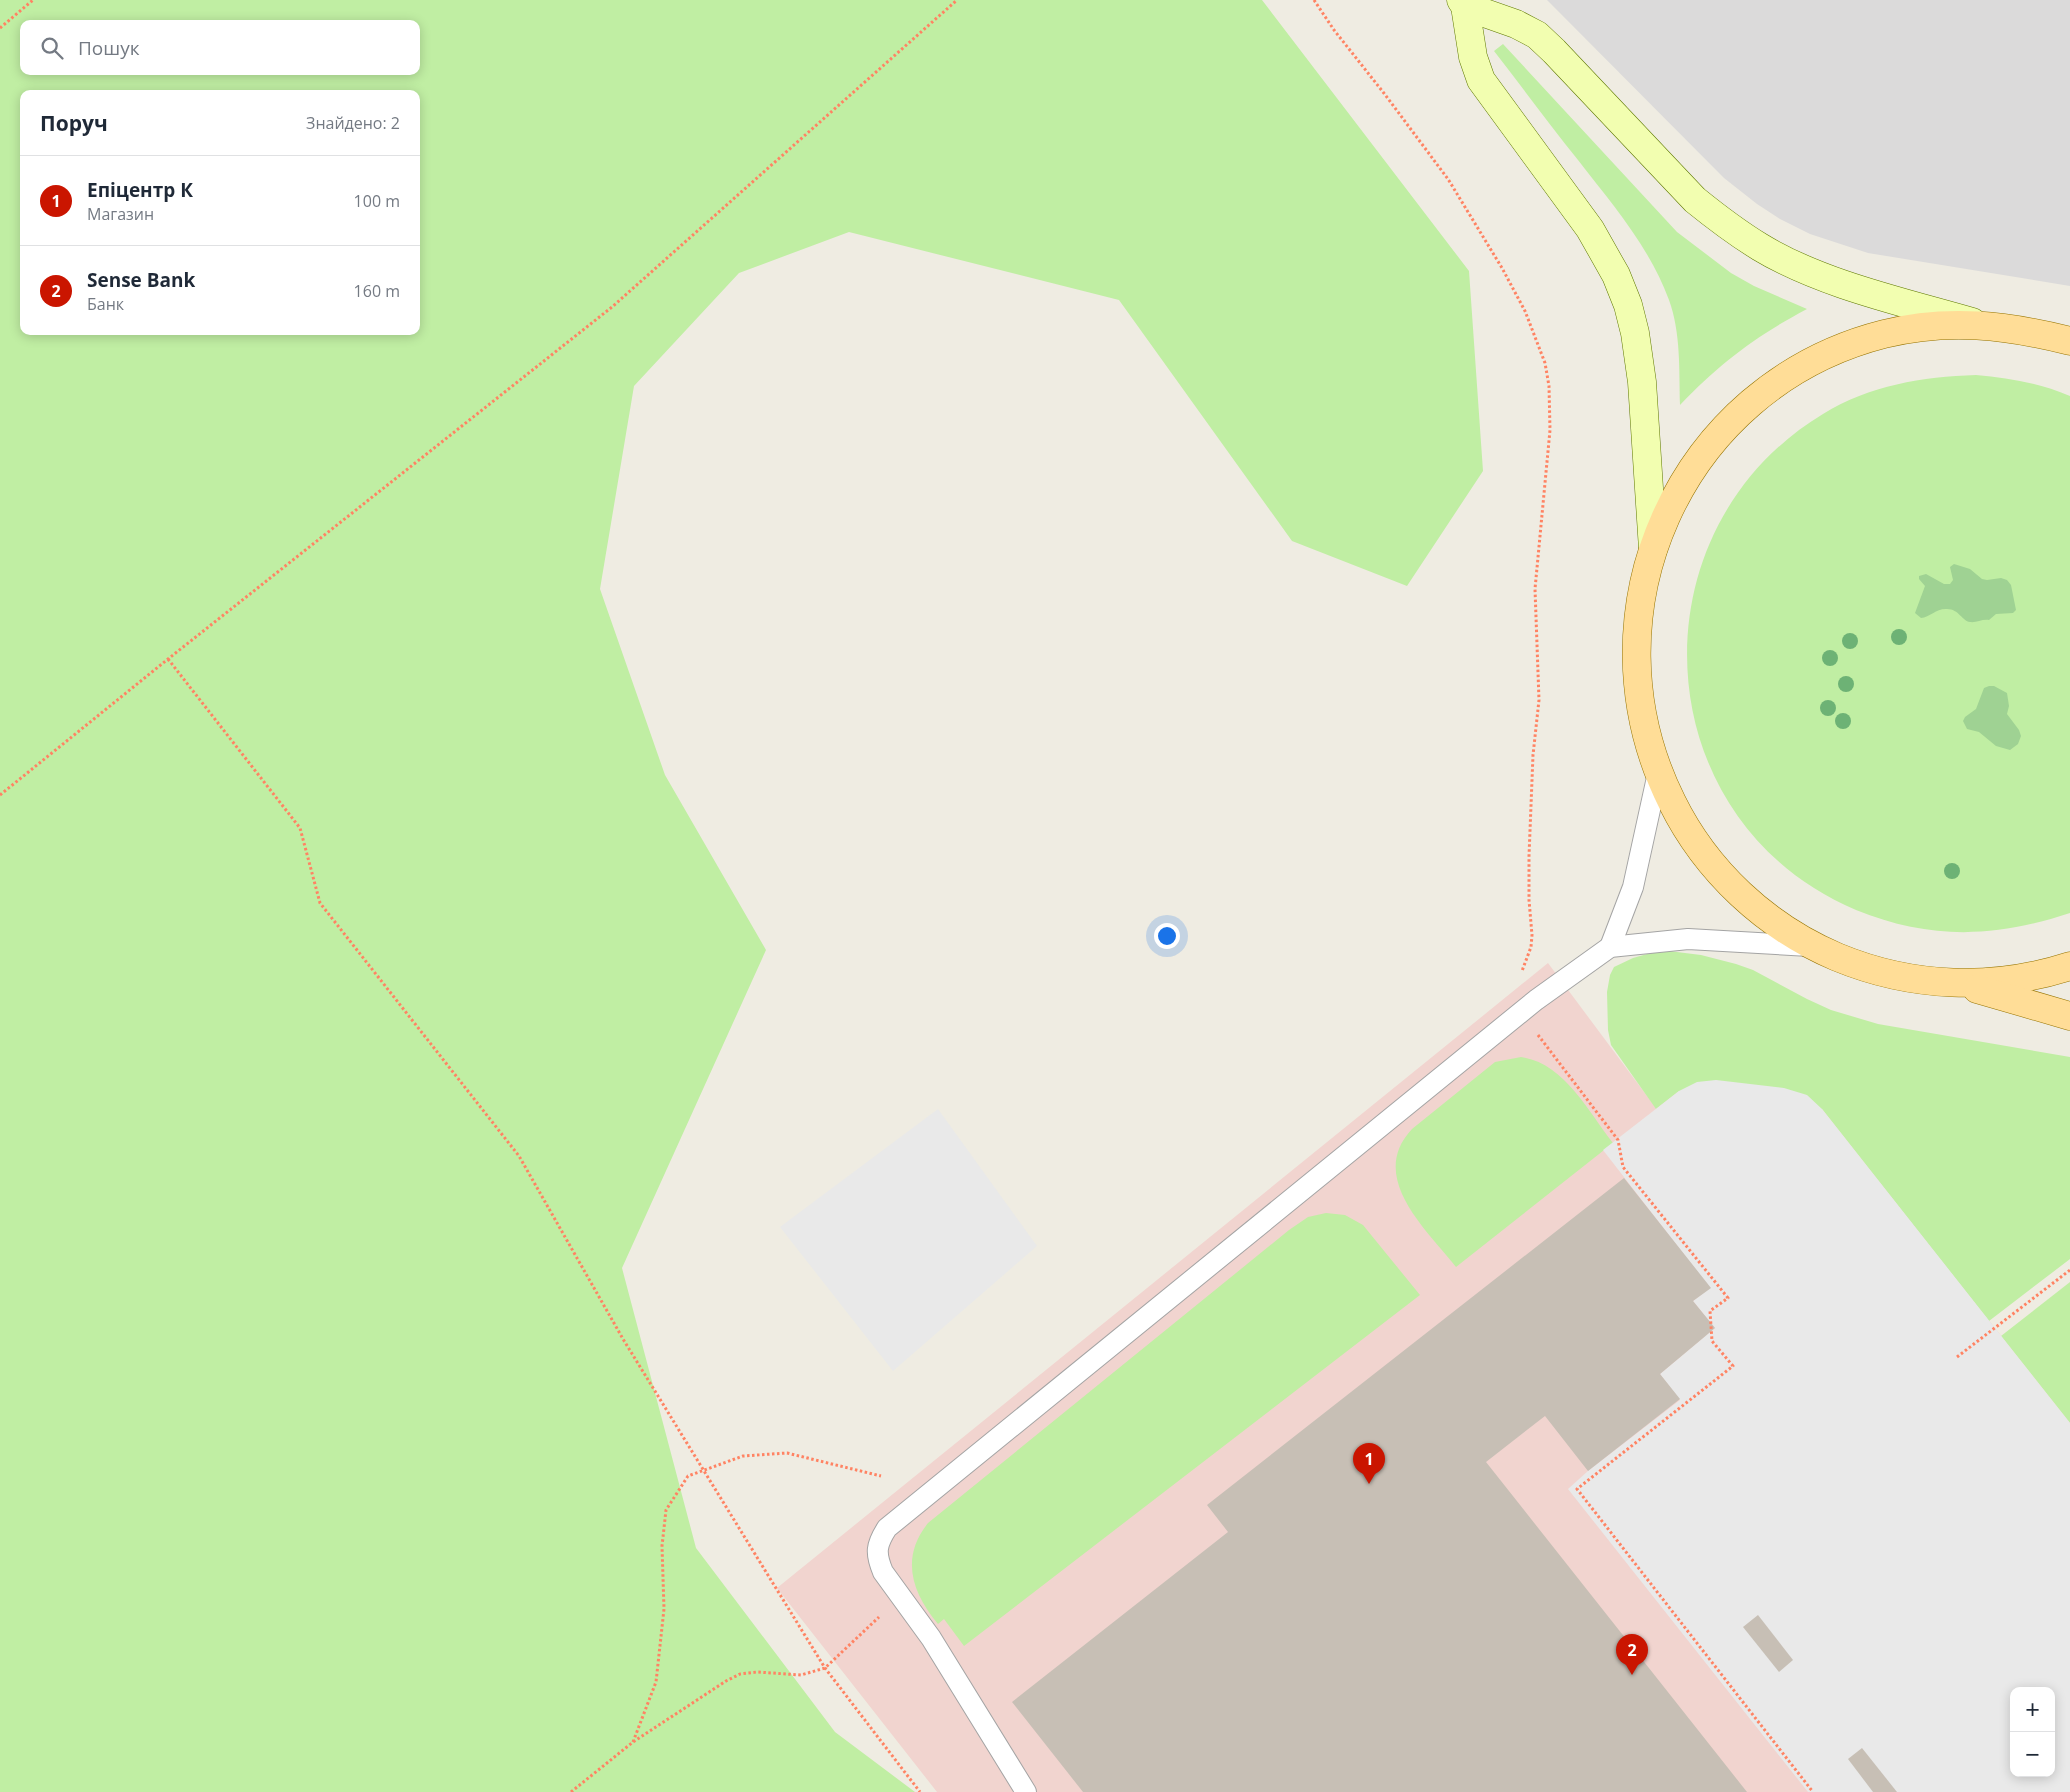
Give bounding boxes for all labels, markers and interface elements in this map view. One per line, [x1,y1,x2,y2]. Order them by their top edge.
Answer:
search box [20,20,420,75]
icon: search [38,34,66,62]
text: Пошук [78,35,140,61]
text: Поруч [40,109,108,137]
text: Знайдено: 2 [306,112,400,134]
text: Епіцентр К [87,177,193,203]
text: 1 [51,190,61,212]
text: 100 m [354,190,400,212]
text: Магазин [87,203,154,225]
text: Sense Bank [87,267,195,293]
text: 2 [51,280,61,302]
text: 160 m [354,280,400,302]
text: Банк [87,293,124,315]
your location [1154,923,1180,949]
pin: 1 [1353,1443,1385,1484]
pin: 2 [1616,1634,1648,1675]
map controls [2010,1687,2055,1777]
button: + [2010,1687,2055,1732]
button: − [2010,1732,2055,1777]

